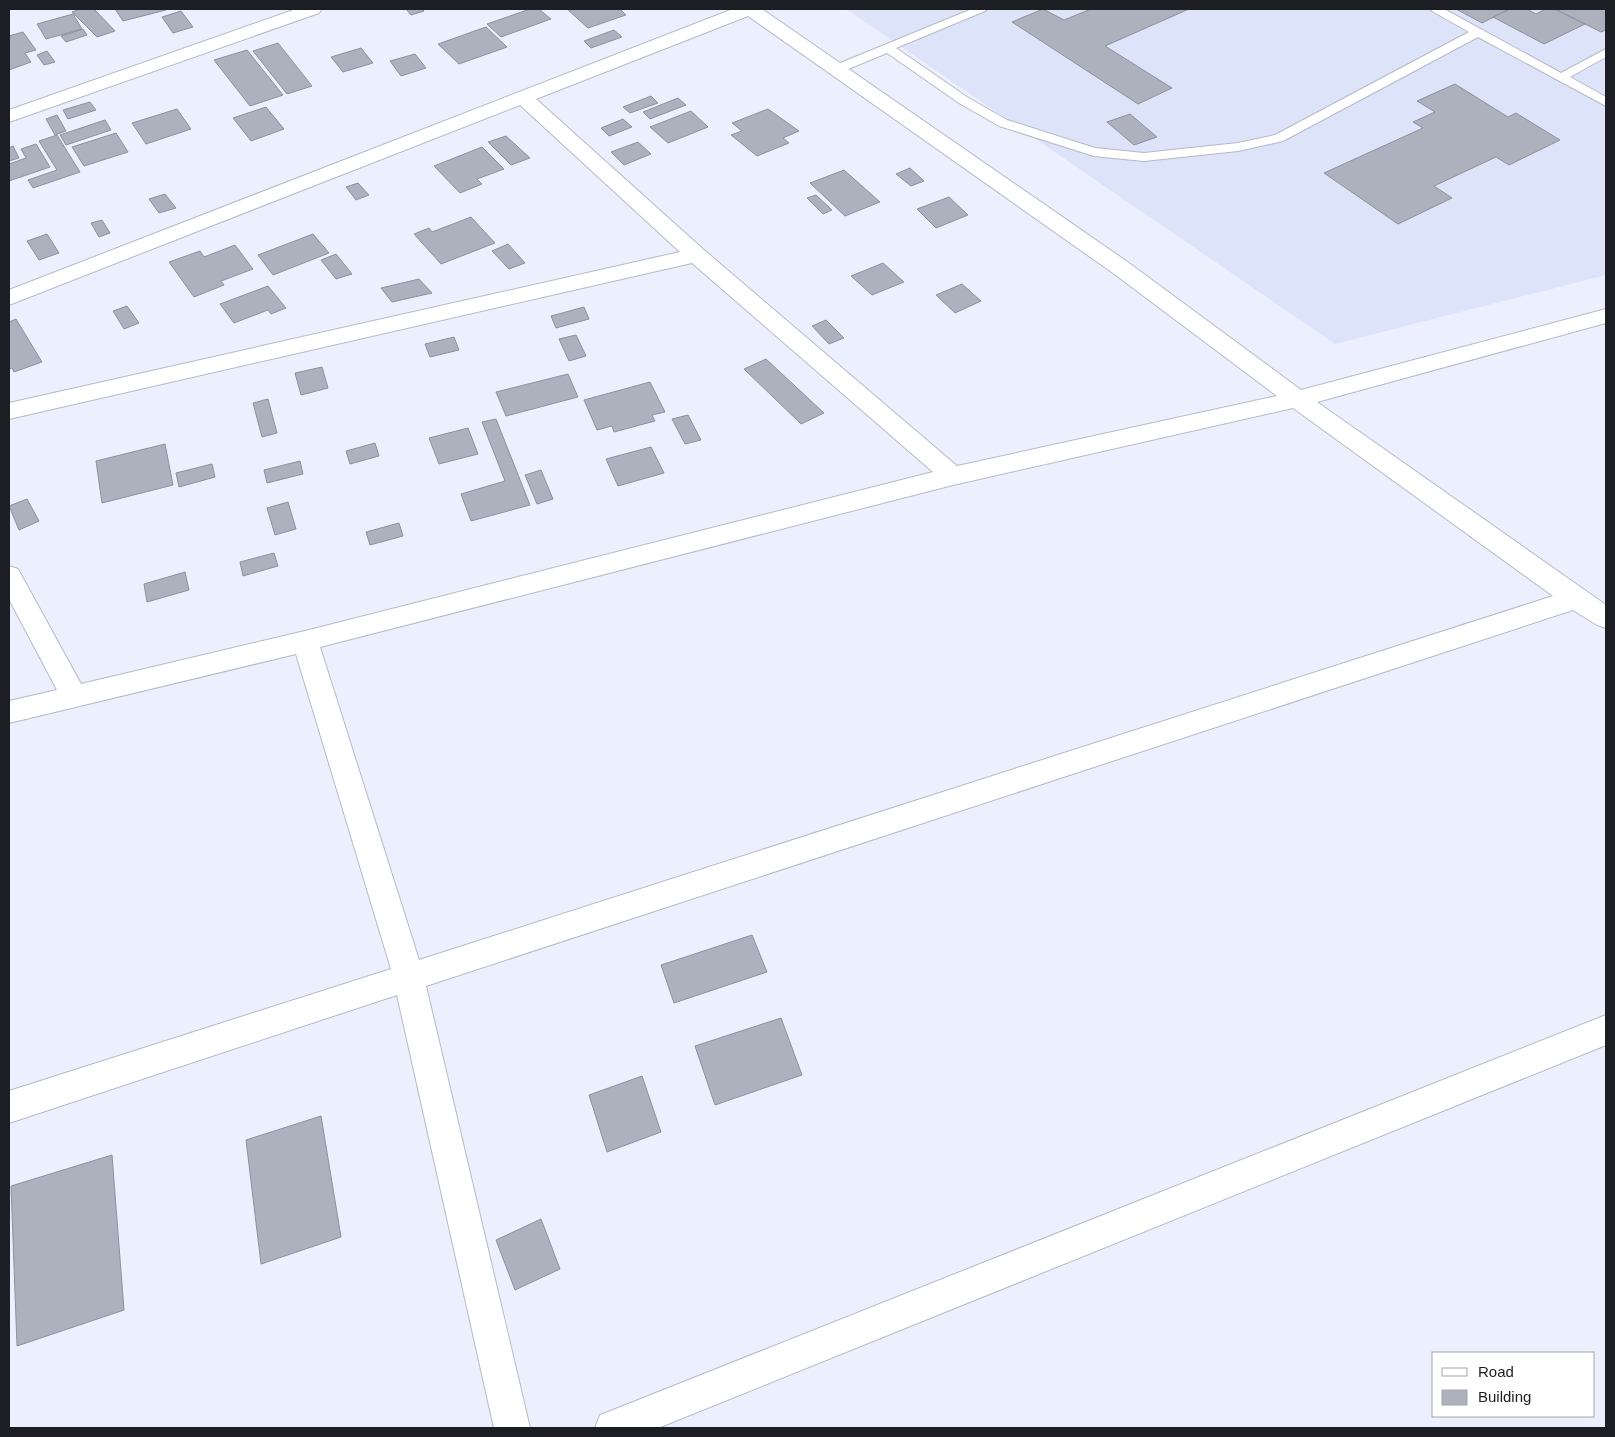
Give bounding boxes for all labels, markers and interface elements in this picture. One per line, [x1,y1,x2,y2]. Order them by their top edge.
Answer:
legend [1432,1352,1595,1417]
text: Road [1478,1363,1514,1380]
text: Building [1478,1388,1531,1405]

